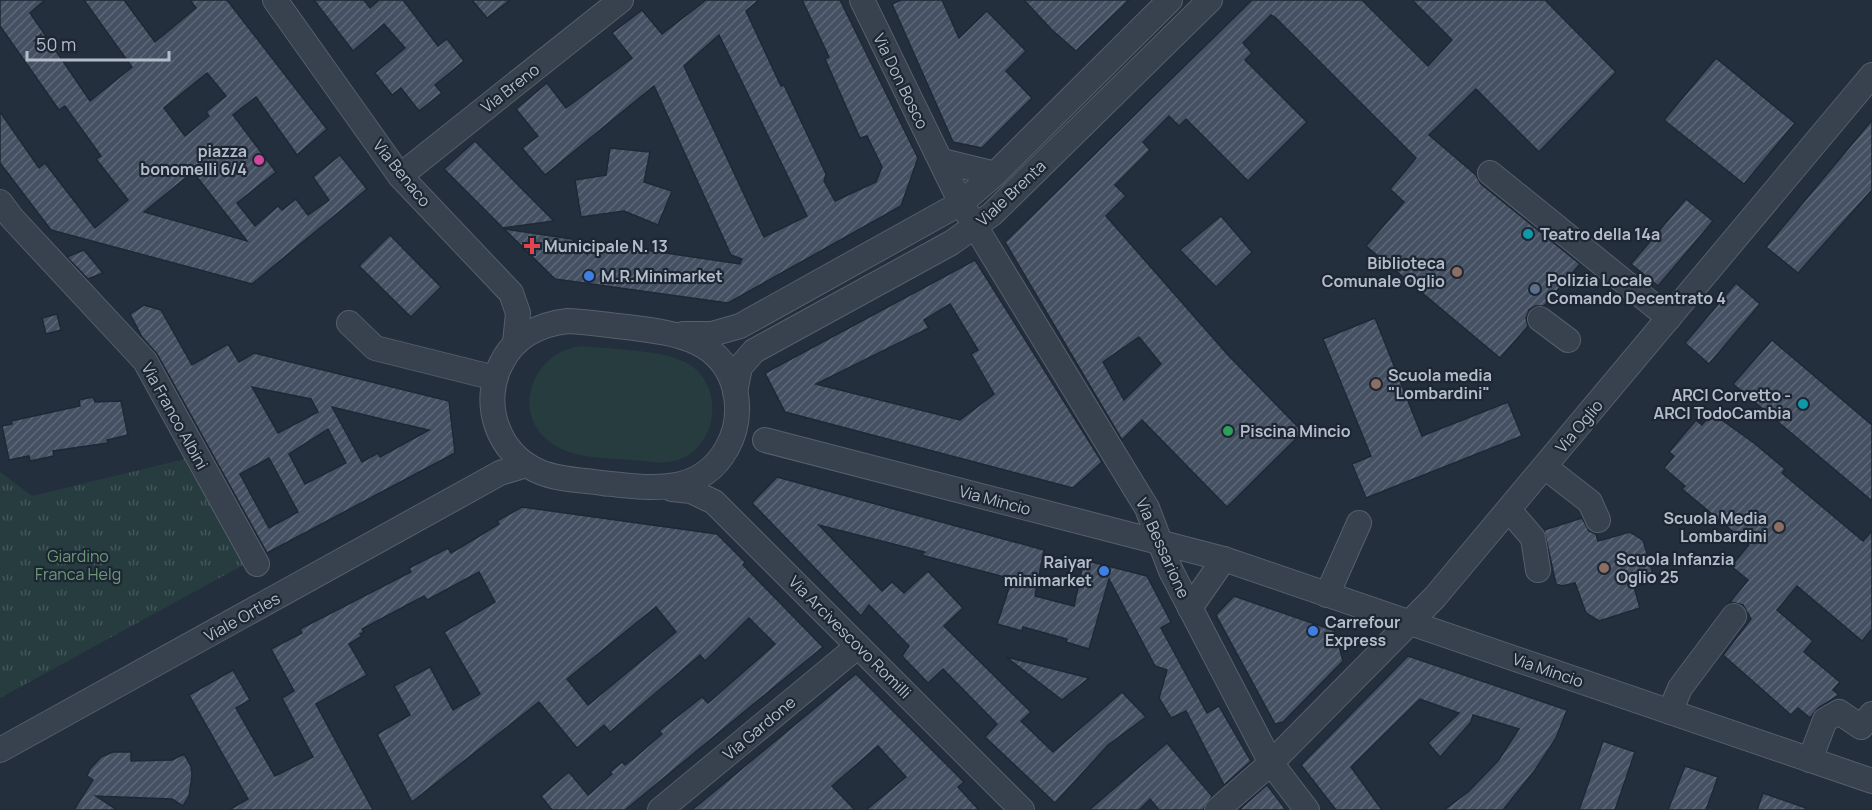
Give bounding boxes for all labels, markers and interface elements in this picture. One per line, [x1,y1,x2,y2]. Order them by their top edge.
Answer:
scale bar [27,24,170,62]
street label: Via Don Bosco [868,30,934,132]
text: 50 m [36,32,76,56]
street label: Via Breno [476,58,544,118]
street label: Via Benaco [368,135,436,211]
place label: piazza bonomelli 6/4 [140,140,247,180]
marker: piazza bonomelli 6/4 [252,153,266,167]
street label: Viale Brenta [971,155,1051,231]
place label: Teatro della 14a [1540,223,1660,245]
marker: Teatro della 14a [1521,227,1535,241]
place label: Municipale N. 13 [544,235,668,257]
marker: Municipale N. 13 [525,239,539,253]
place label: Biblioteca Comunale Oglio [1322,252,1445,292]
place label: M.R.Minimarket [601,265,723,287]
marker: Biblioteca Comunale Oglio [1450,265,1464,279]
marker: M.R.Minimarket [582,269,596,283]
place label: Polizia Locale Comando Decentrato 4 [1547,269,1726,309]
marker: Polizia Locale Comando Decentrato 4 [1528,282,1542,296]
street label: Via Franco Albini [137,359,213,473]
place label: Scuola media "Lombardini" [1388,364,1492,404]
marker: Scuola media "Lombardini" [1369,377,1383,391]
place label: ARCI Corvetto - ARCI TodoCambia [1654,384,1791,424]
street label: Via Oglio [1550,395,1608,457]
marker: ARCI Corvetto - ARCI TodoCambia [1796,397,1810,411]
place label: Piscina Mincio [1240,420,1351,442]
marker: Piscina Mincio [1221,424,1235,438]
street label: Via Mincio [957,480,1033,520]
street label: Via Bessarione [1131,494,1195,602]
place label: Scuola Media Lombardini [1664,507,1767,547]
marker: Scuola Media Lombardini [1772,520,1786,534]
park label: Giardino Franca Helg [35,545,121,585]
place label: Scuola Infanzia Oglio 25 [1616,548,1734,588]
place label: Raiyar minimarket [1004,551,1092,591]
marker: Scuola Infanzia Oglio 25 [1597,561,1611,575]
marker: Raiyar minimarket [1097,564,1111,578]
street label: Via Arcivescovo Romilli [784,571,916,703]
street label: Viale Ortles [200,587,284,647]
place label: Carrefour Express [1325,611,1400,651]
marker: Carrefour Express [1306,624,1320,638]
street label: Via Mincio [1510,648,1586,692]
street label: Via Gardone [718,691,800,765]

